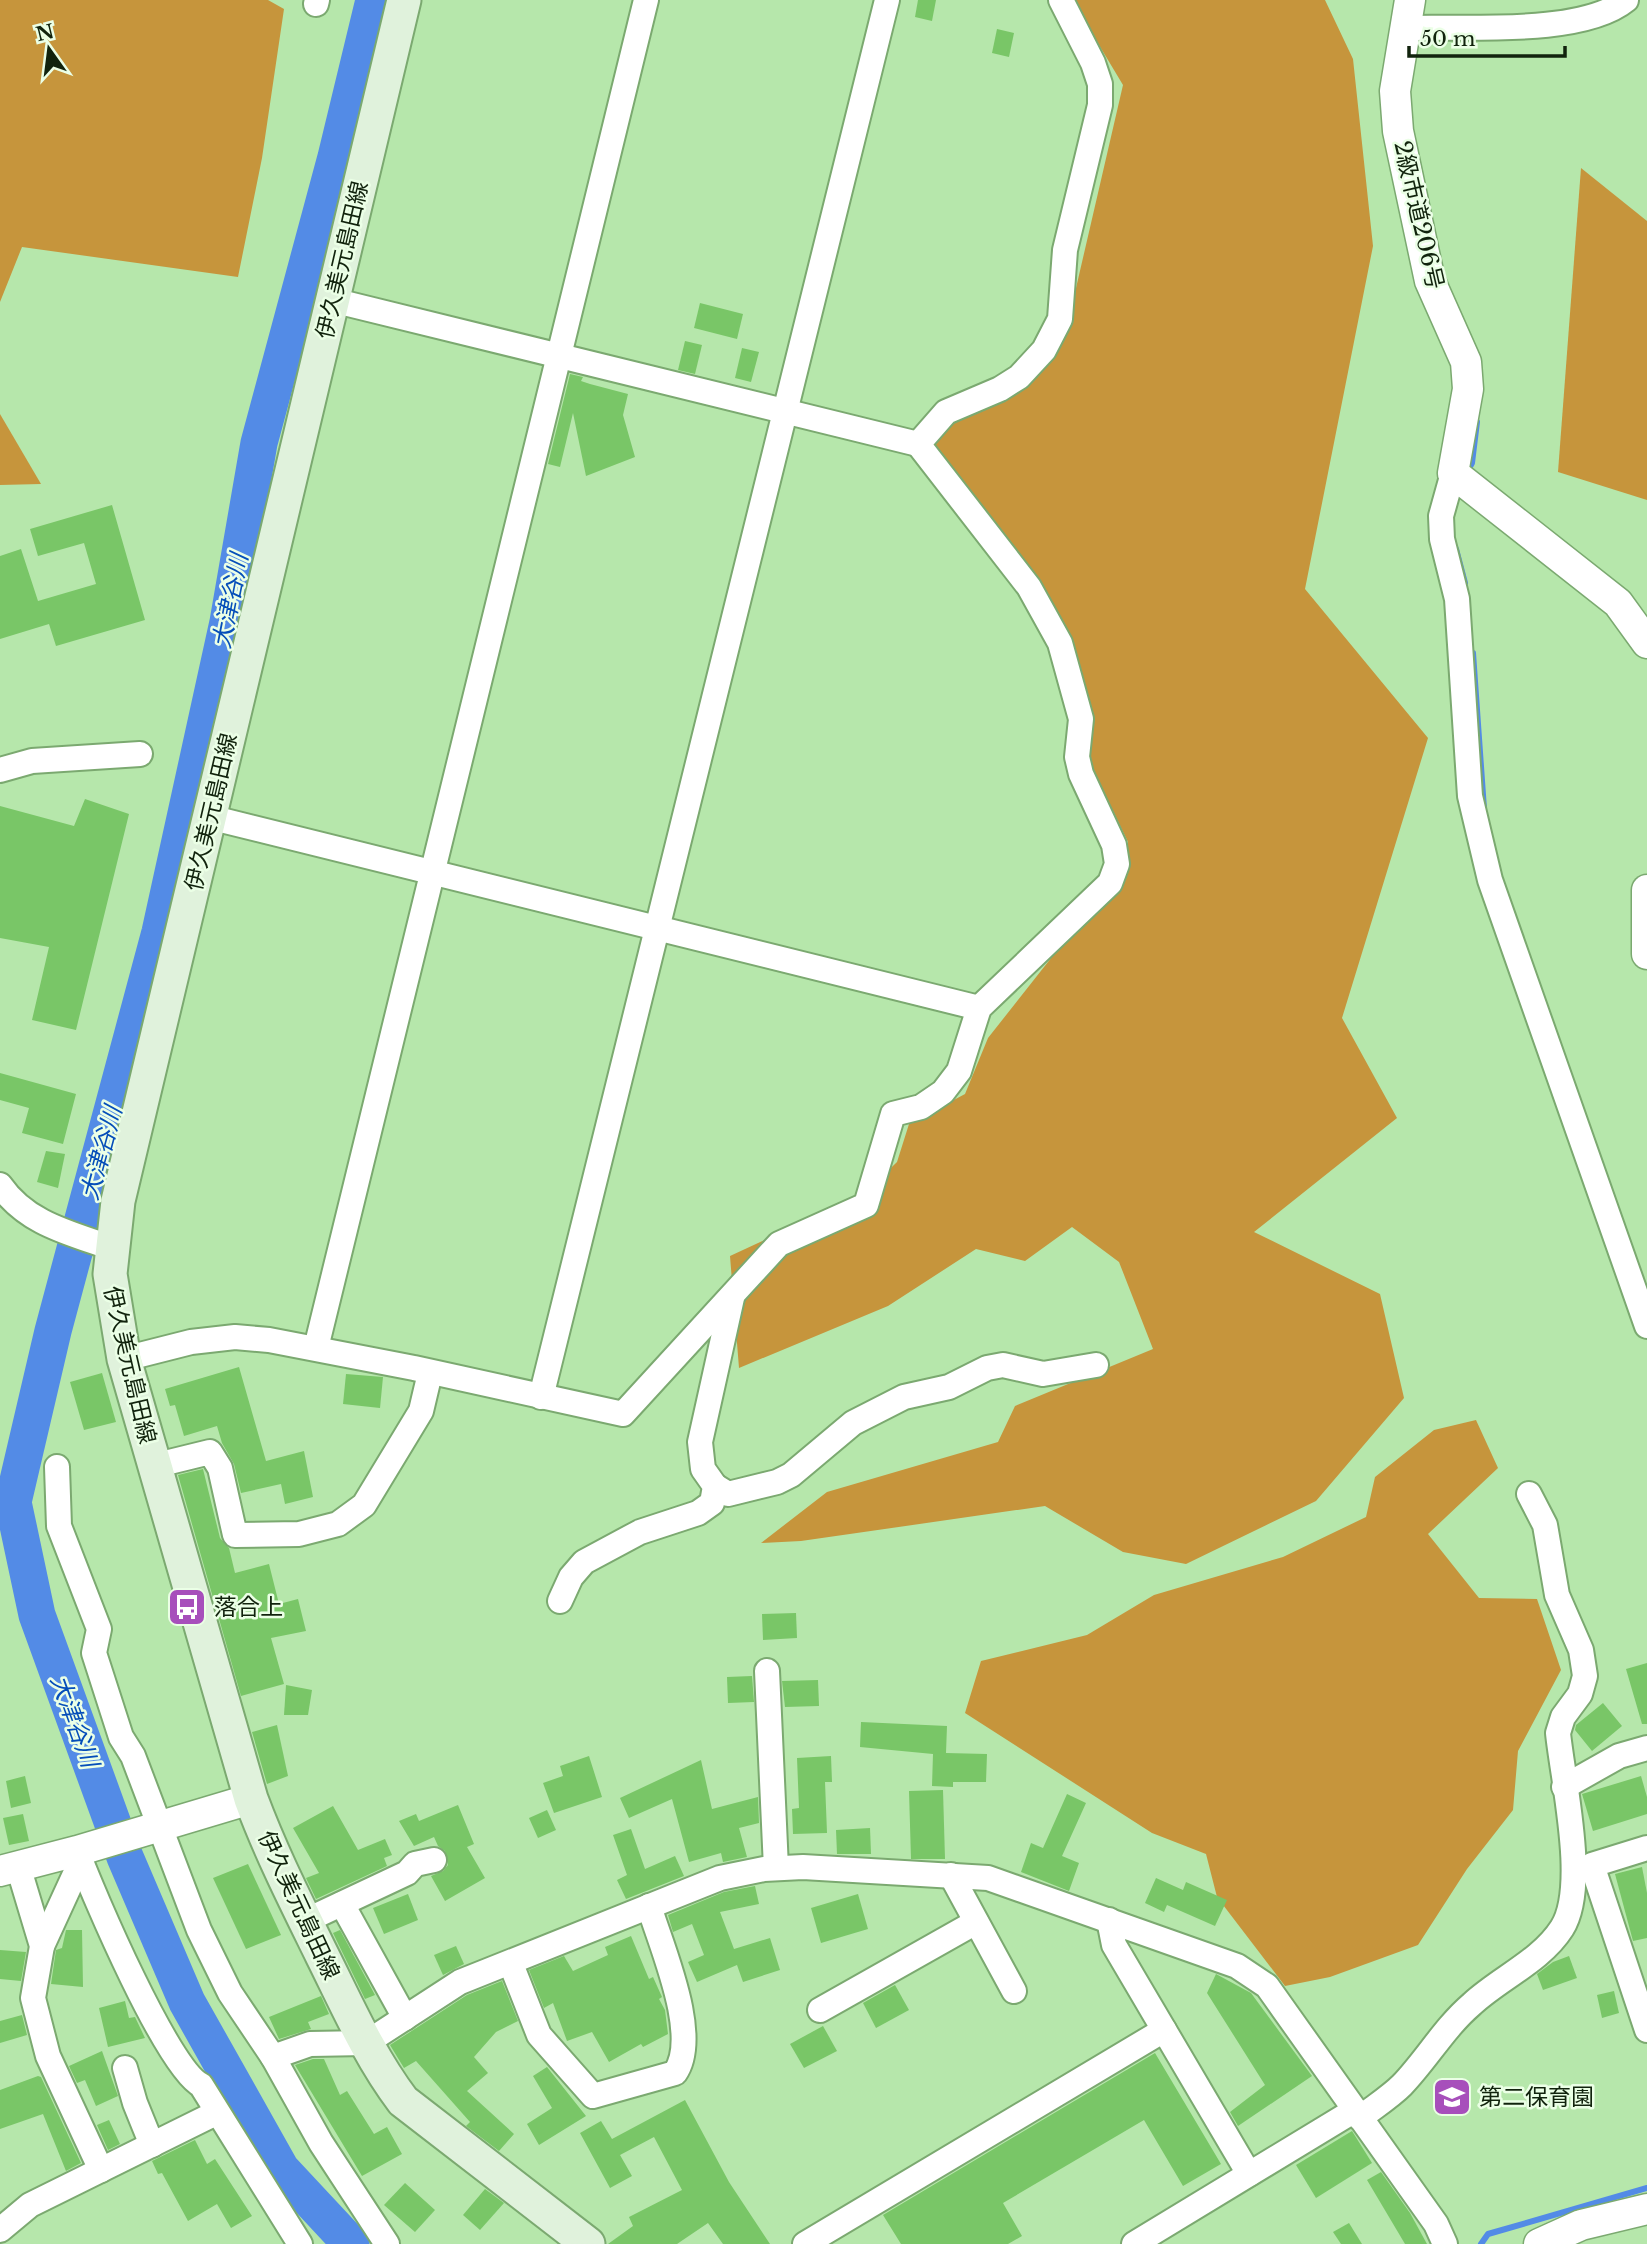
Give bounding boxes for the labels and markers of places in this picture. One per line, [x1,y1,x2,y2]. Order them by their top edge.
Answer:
bus stop icon: 落合上 [166,1586,208,1628]
place label: 落合上 [214,1593,283,1621]
school or university icon: 第二保育園 [1431,2076,1473,2118]
place label: 第二保育園 [1479,2083,1594,2111]

